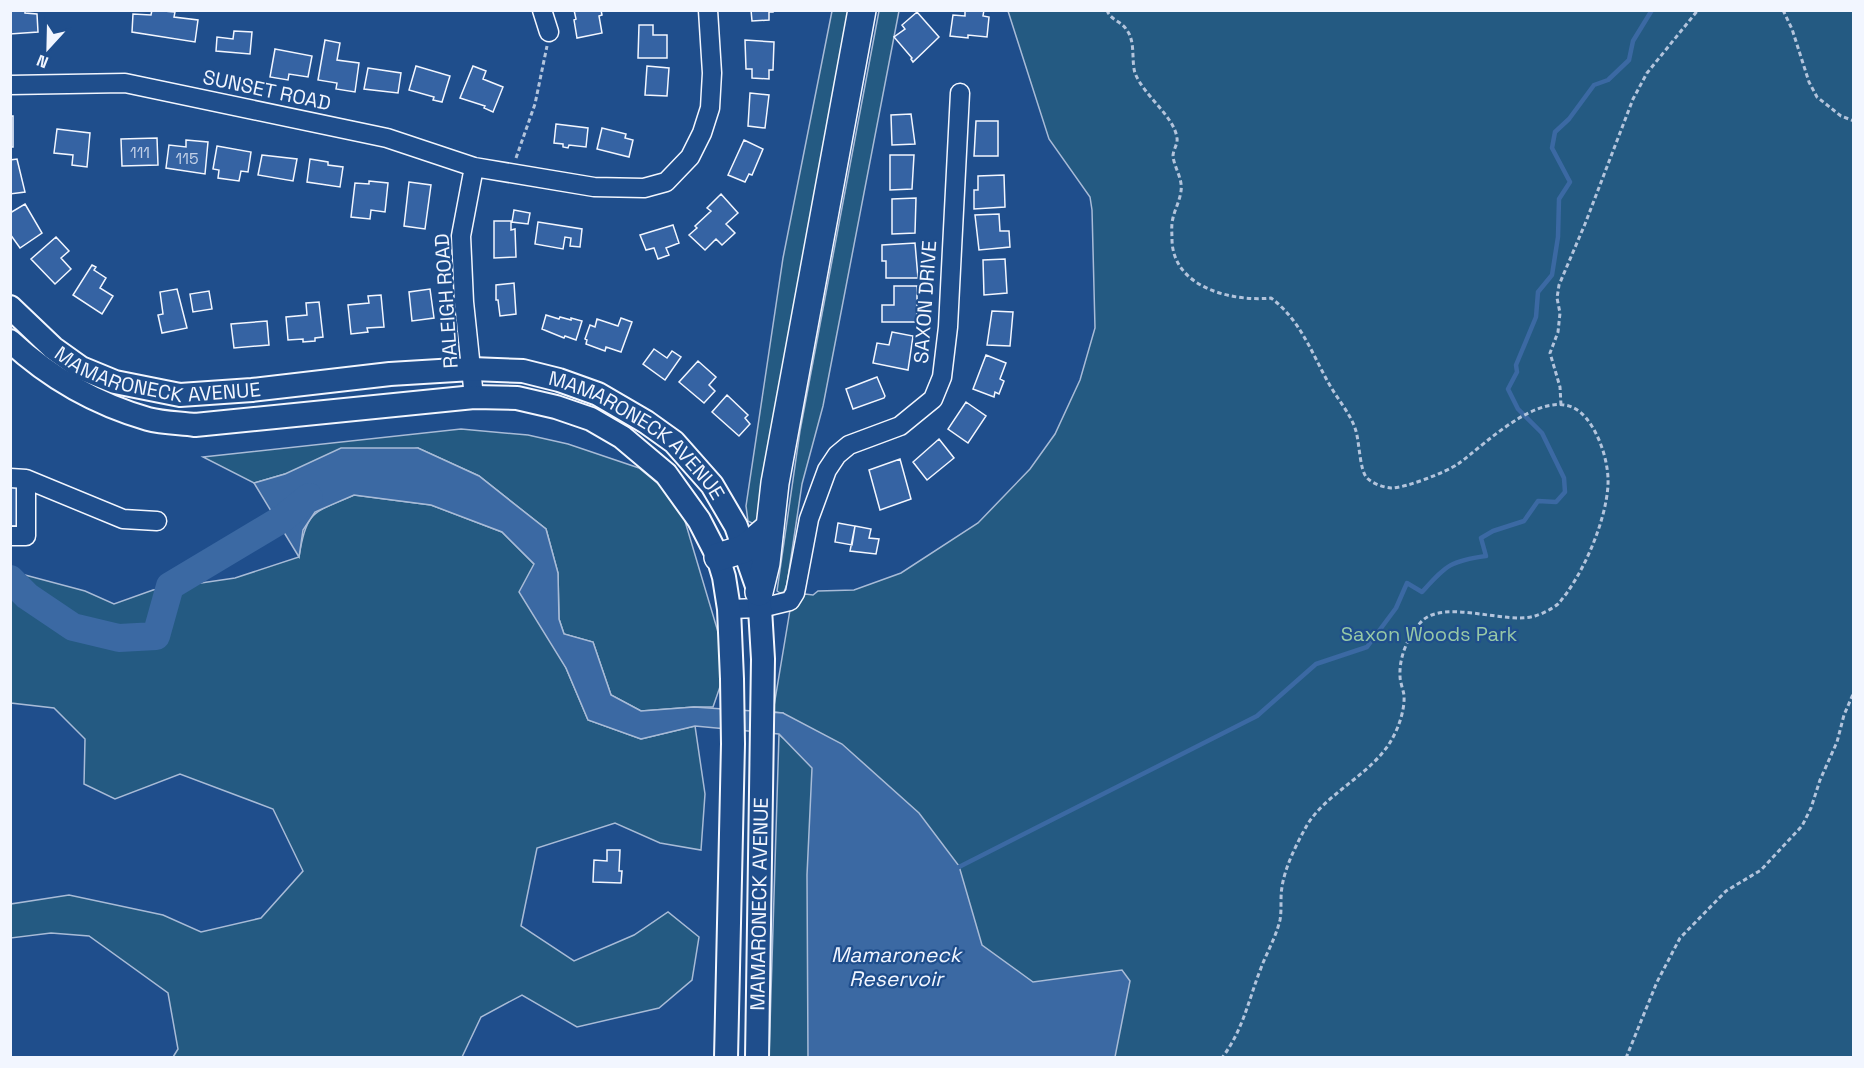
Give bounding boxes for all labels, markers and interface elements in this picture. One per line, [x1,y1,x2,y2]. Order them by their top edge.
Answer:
north arrow [18,18,78,78]
text: N [34,50,51,73]
street label: SUNSET ROAD [201,64,333,116]
house number: 111 [130,142,150,163]
house number: 115 [176,148,198,169]
street label: RALEIGH ROAD [428,233,464,369]
street label: SAXON DRIVE [908,240,942,364]
street label: MAMARONECK AVENUE [49,340,262,408]
street label: MAMARONECK AVENUE [546,365,731,504]
park label: Saxon Woods Park [1341,621,1518,647]
street label: MAMARONECK AVENUE [744,797,774,1011]
water label: Mamaroneck Reservoir [831,941,964,992]

